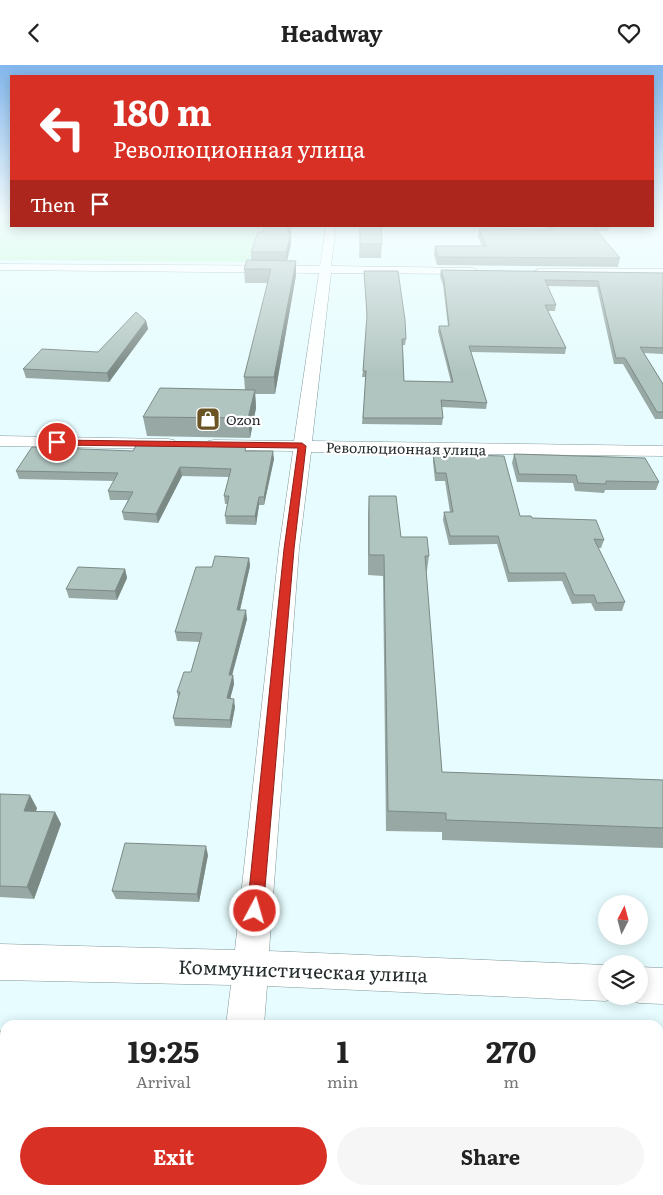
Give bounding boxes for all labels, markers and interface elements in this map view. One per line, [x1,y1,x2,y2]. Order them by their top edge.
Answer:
text: Headway [280,16,383,49]
icon: back [20,19,48,47]
icon: heart [615,19,643,47]
text: 180 m [113,85,212,137]
icon: left [30,95,95,160]
text: Революционная улица [113,132,365,165]
text: Then [30,190,76,218]
icon: arrive [86,190,114,218]
shop icon: Ozon [195,406,221,432]
place label: Ozon [226,409,261,429]
pin [36,421,78,463]
icon: arrive [43,428,71,456]
street label: Революционная улица [326,437,487,459]
position arrow [228,884,280,936]
north arrow [598,895,648,945]
map controls [598,895,648,1005]
street label: Коммунистическая улица [178,952,429,988]
button: layers [598,955,648,1005]
text: 19:25 [128,1028,199,1072]
text: 1 [336,1028,349,1072]
text: 270 [486,1028,536,1072]
text: Arrival [136,1069,191,1093]
text: min [327,1069,358,1093]
text: m [503,1069,519,1093]
button: Exit [20,1127,327,1185]
button: Share [337,1127,644,1185]

